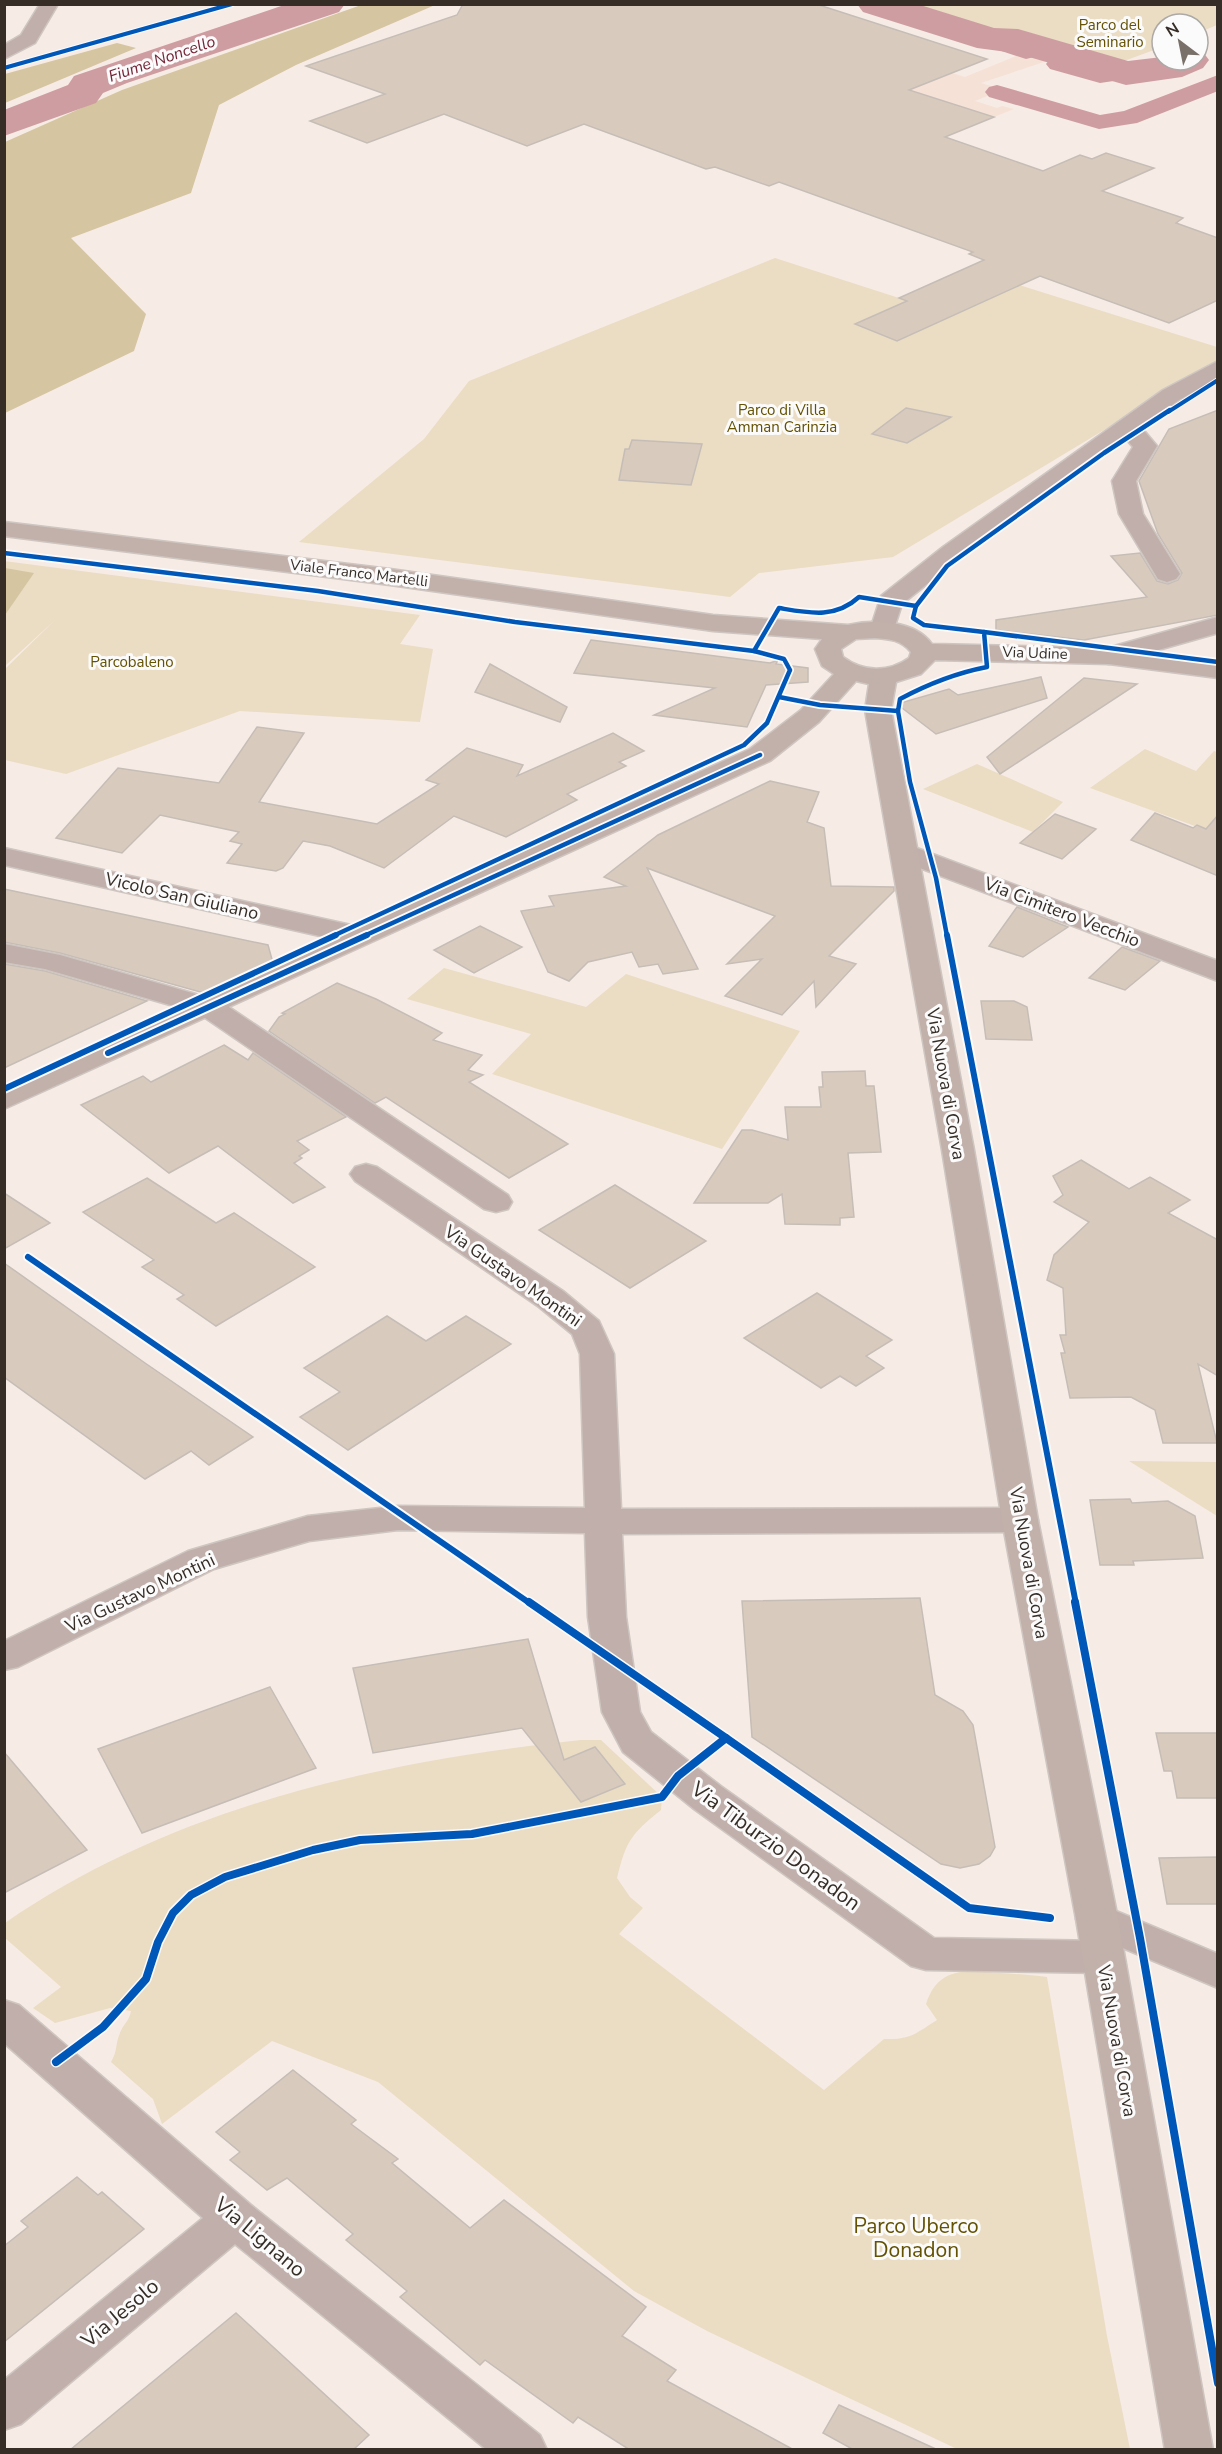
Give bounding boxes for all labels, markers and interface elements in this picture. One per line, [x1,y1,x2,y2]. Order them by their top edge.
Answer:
north arrow [1150,12,1210,72]
park label: Parco del Seminario [1076,15,1144,52]
text: N [1162,18,1183,43]
water label: Fiume Noncello [106,30,218,88]
park label: Parco di Villa Amman Carinzia [727,400,837,437]
street label: Viale Franco Martelli [288,554,429,591]
street label: Via Udine [1001,642,1068,664]
park label: Parcobaleno [90,652,174,672]
street label: Vicolo San Giuliano [102,866,261,925]
street label: Via Cimitero Vecchio [980,871,1143,953]
street label: Via Nuova di Corva [921,1005,971,1162]
street label: Via Gustavo Montini [439,1219,586,1332]
street label: Via Nuova di Corva [1004,1484,1054,1641]
street label: Via Gustavo Montini [60,1548,219,1639]
street label: Via Tiburzio Donadon [685,1774,866,1917]
street label: Via Nuova di Corva [1092,1962,1142,2119]
street label: Via Lignano [208,2190,312,2283]
park label: Parco Uberco Donadon [853,2212,979,2264]
street label: Via Jesolo [74,2272,165,2354]

